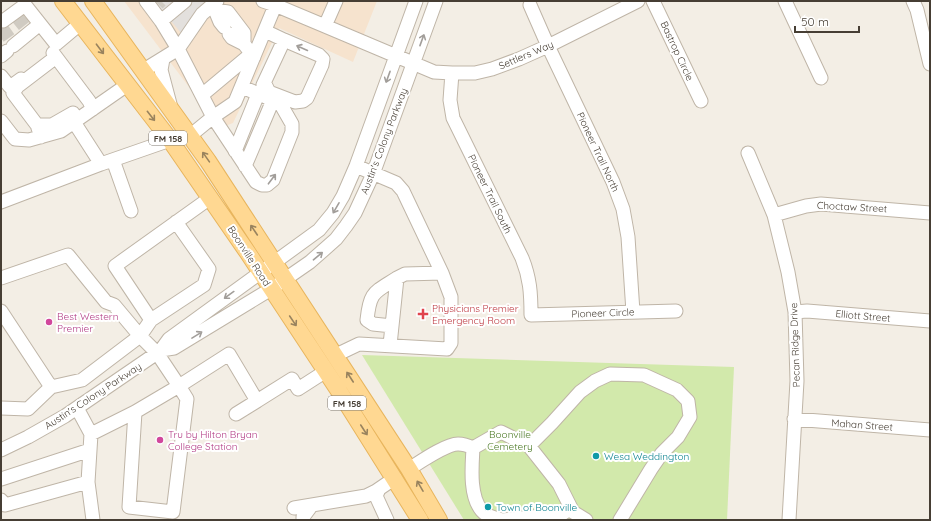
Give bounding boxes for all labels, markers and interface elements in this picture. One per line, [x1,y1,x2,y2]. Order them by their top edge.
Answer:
scale bar [795,8,859,34]
text: 50 m [801,14,829,29]
street label: Bastrop Circle [657,19,697,83]
one-way arrow [418,35,426,47]
street label: Settlers Way [497,38,555,72]
one-way arrow [96,43,104,54]
one-way arrow [296,43,308,51]
one-way arrow [384,71,391,84]
street label: Austin's Colony Parkway [358,86,410,196]
street label: Pioneer Trail North [574,110,622,194]
one-way arrow [147,111,155,122]
road number: FM 158 [149,131,187,145]
one-way arrow [202,152,210,163]
street label: Pioneer Trail South [465,152,515,236]
one-way arrow [268,173,276,184]
street label: Choctaw Street [817,199,888,215]
one-way arrow [331,202,339,214]
street label: Boonville Road [225,223,273,289]
one-way arrow [250,225,258,236]
one-way arrow [313,251,323,260]
one-way arrow [224,291,235,299]
place label: Physicians Premier Emergency Room [432,302,519,327]
street label: Pecan Ridge Drive [787,302,803,388]
street label: Pioneer Circle [571,305,635,321]
street label: Elliott Street [835,307,892,325]
marker: Physicians Premier Emergency Room [417,308,429,320]
place label: Best Western Premier [57,310,118,335]
one-way arrow [289,315,297,326]
marker: Best Western Premier [44,317,54,327]
one-way arrow [191,330,202,339]
street label: Austin's Colony Parkway [42,360,144,432]
one-way arrow [346,372,354,383]
road number: FM 158 [328,396,366,410]
street label: Mahan Street [831,416,894,434]
one-way arrow [361,424,369,436]
place label: Tru by Hilton Bryan College Station [168,428,258,453]
park label: Boonville Cemetery [487,428,533,453]
marker: Tru by Hilton Bryan College Station [155,435,165,445]
place label: Wesa Weddington [604,450,689,463]
marker: Wesa Weddington [591,451,601,461]
one-way arrow [415,480,423,492]
place label: Town of Boonville [496,501,578,514]
marker: Town of Boonville [483,502,493,512]

